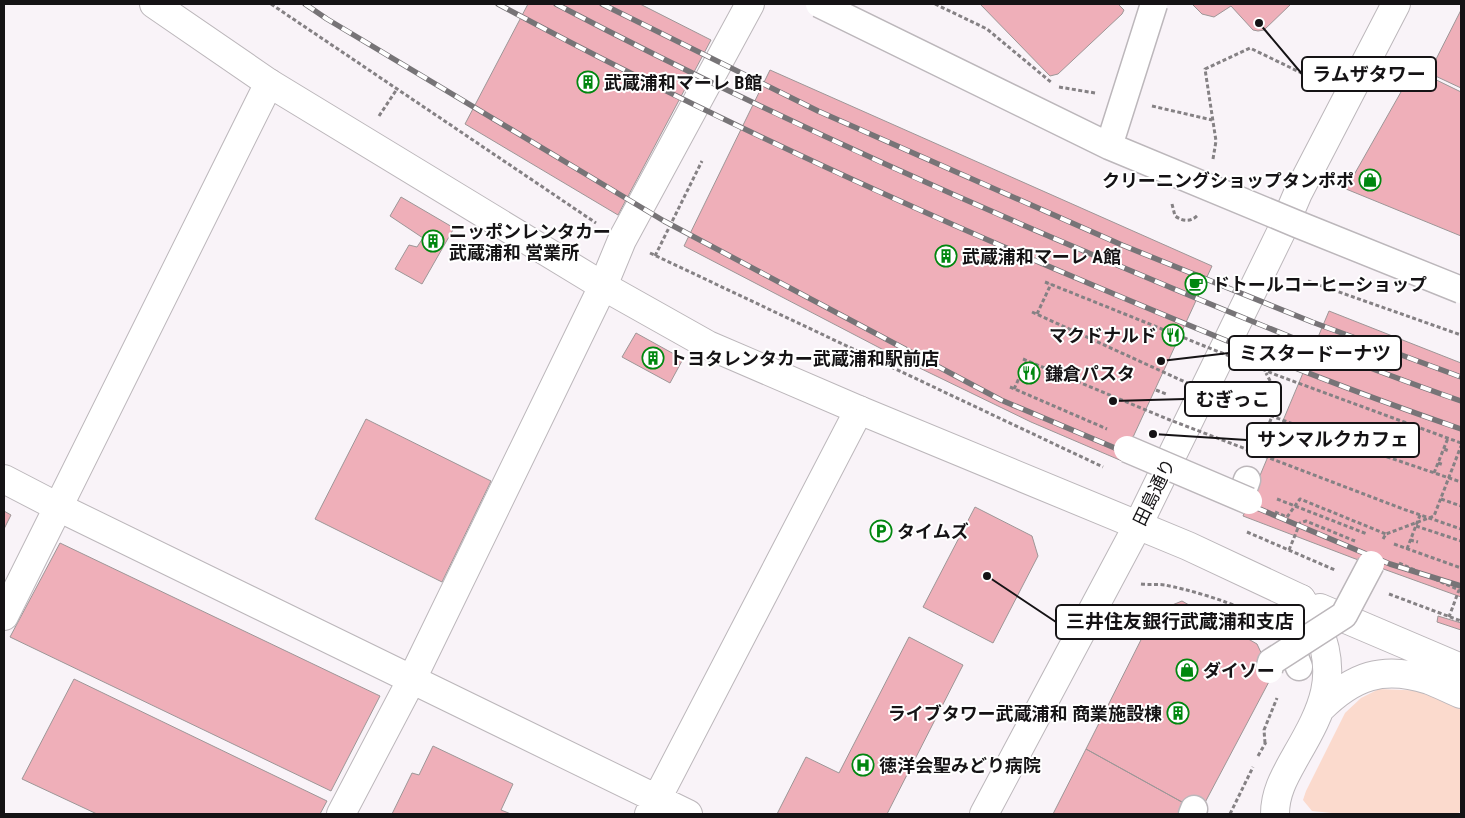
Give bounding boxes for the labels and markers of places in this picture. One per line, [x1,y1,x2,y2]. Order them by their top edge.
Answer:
callout: ラムザタワー [1302,57,1436,91]
building icon: 武蔵浦和マーレ B館 [576,70,600,94]
place label: 武蔵浦和マーレ B館 [604,72,762,93]
shop icon: クリーニングショップタンポポ [1358,168,1382,192]
place label: クリーニングショップタンポポ [1102,170,1354,191]
place label: ニッポンレンタカー 武蔵浦和 営業所 [449,221,611,263]
building icon: ニッポンレンタカー 武蔵浦和 営業所 [421,229,445,253]
building icon: 武蔵浦和マーレ A館 [934,244,958,268]
place label: 武蔵浦和マーレ A館 [962,246,1121,267]
cafe icon: ドトールコーヒーショップ [1184,272,1208,296]
place label: ドトールコーヒーショップ [1212,274,1427,295]
restaurant icon: マクドナルド [1161,323,1185,347]
place label: マクドナルド [1049,325,1157,346]
callout: ミスタードーナツ [1229,336,1401,370]
building icon: トヨタレンタカー武蔵浦和駅前店 [641,346,665,370]
place label: トヨタレンタカー武蔵浦和駅前店 [669,348,939,369]
restaurant icon: 鎌倉パスタ [1017,361,1041,385]
place label: 鎌倉パスタ [1045,363,1135,384]
callout: むぎっこ [1185,382,1281,416]
callout: サンマルクカフェ [1247,423,1419,457]
parking icon: タイムズ [869,519,893,543]
place label: タイムズ [897,521,969,542]
callout: 三井住友銀行武蔵浦和支店 [1056,605,1304,639]
shop icon: ダイソー [1175,658,1199,682]
place label: ダイソー [1203,660,1275,681]
building icon: ライブタワー武蔵浦和 商業施設棟 [1166,701,1190,725]
place label: ライブタワー武蔵浦和 商業施設棟 [888,703,1162,724]
hospital icon: 徳洋会聖みどり病院 [851,753,875,777]
place label: 徳洋会聖みどり病院 [879,755,1041,776]

